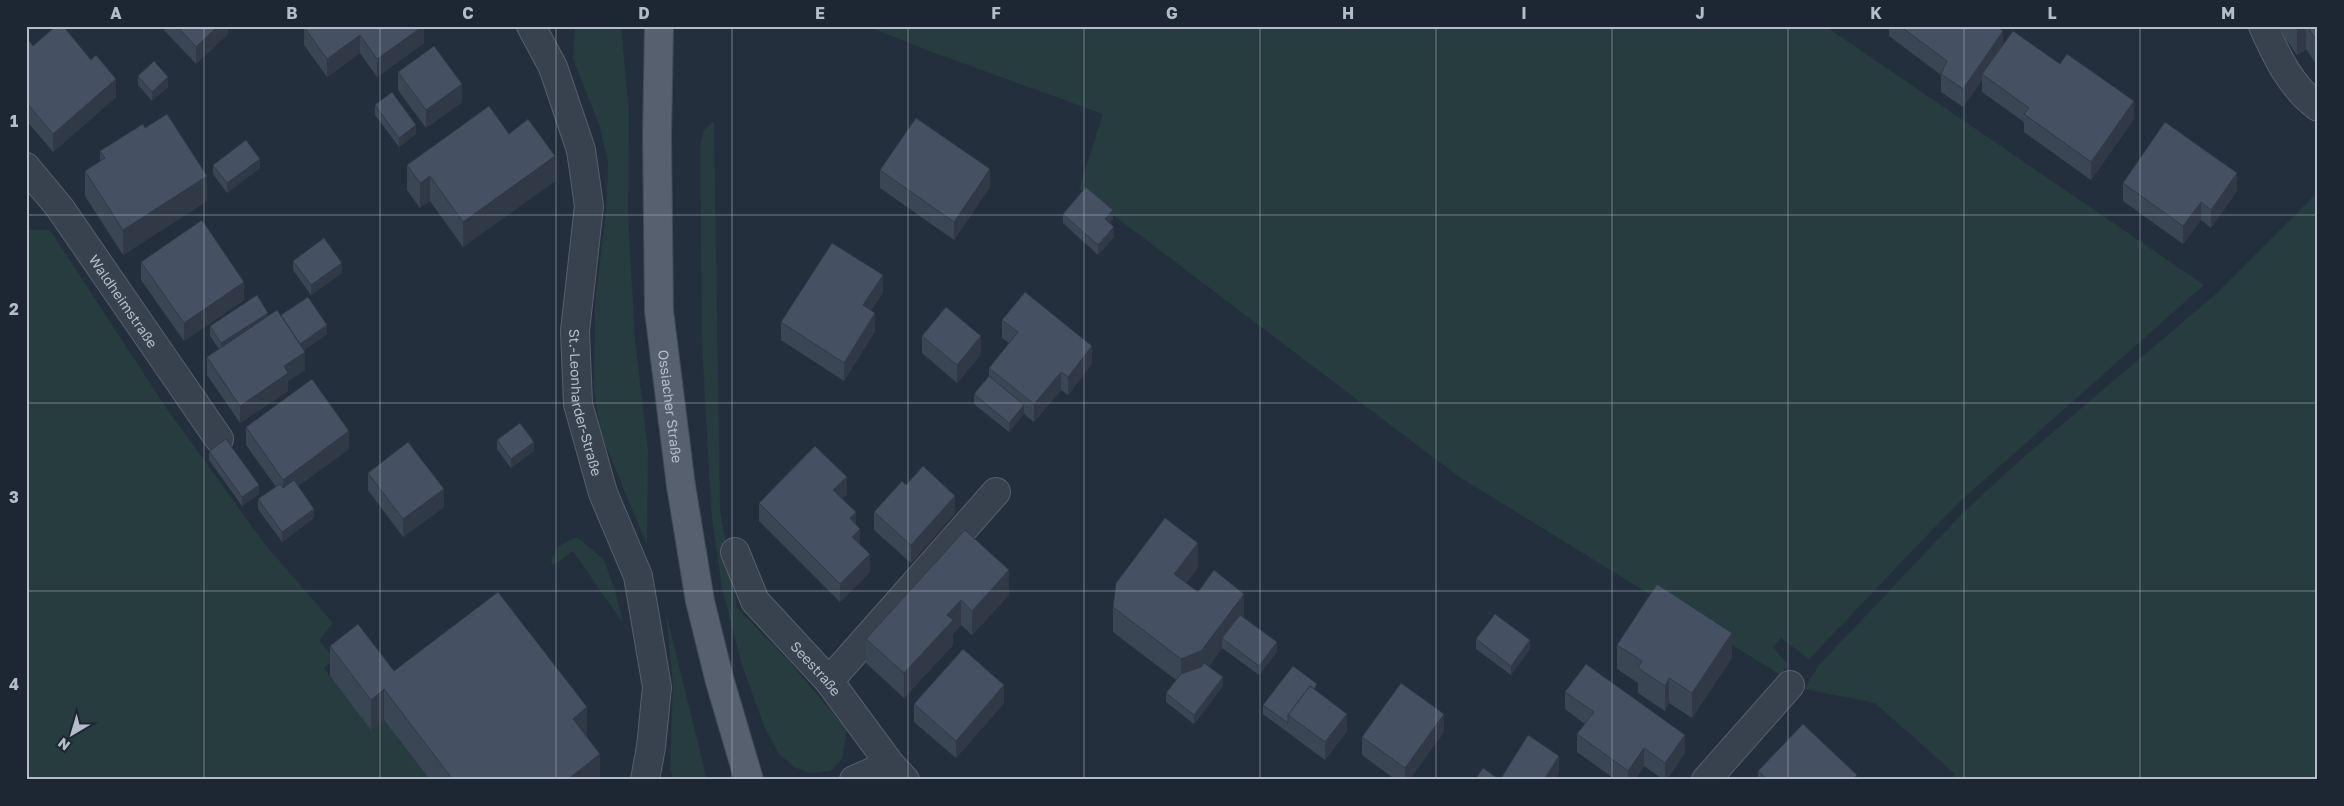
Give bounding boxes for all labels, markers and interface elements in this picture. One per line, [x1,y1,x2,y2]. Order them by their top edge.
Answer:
text: A [110,3,122,23]
text: B [286,3,298,23]
text: C [462,3,474,23]
text: D [638,3,650,23]
text: E [815,3,825,23]
text: F [991,3,1001,23]
text: G [1166,3,1178,23]
text: H [1342,3,1354,23]
text: I [1521,3,1527,23]
text: J [1695,3,1705,23]
text: K [1870,3,1882,23]
text: L [2047,3,2057,23]
text: M [2221,3,2235,23]
text: 1 [10,111,18,131]
street label: Waldheimstraße [86,251,162,351]
text: 2 [9,299,19,319]
street label: St.-Leonharder-Straße [566,328,606,478]
street label: Ossiacher Straße [655,349,687,464]
text: 3 [9,487,19,507]
street label: Seestraße [788,637,845,699]
text: 4 [9,674,19,694]
north arrow [48,708,98,758]
text: N [54,735,73,755]

